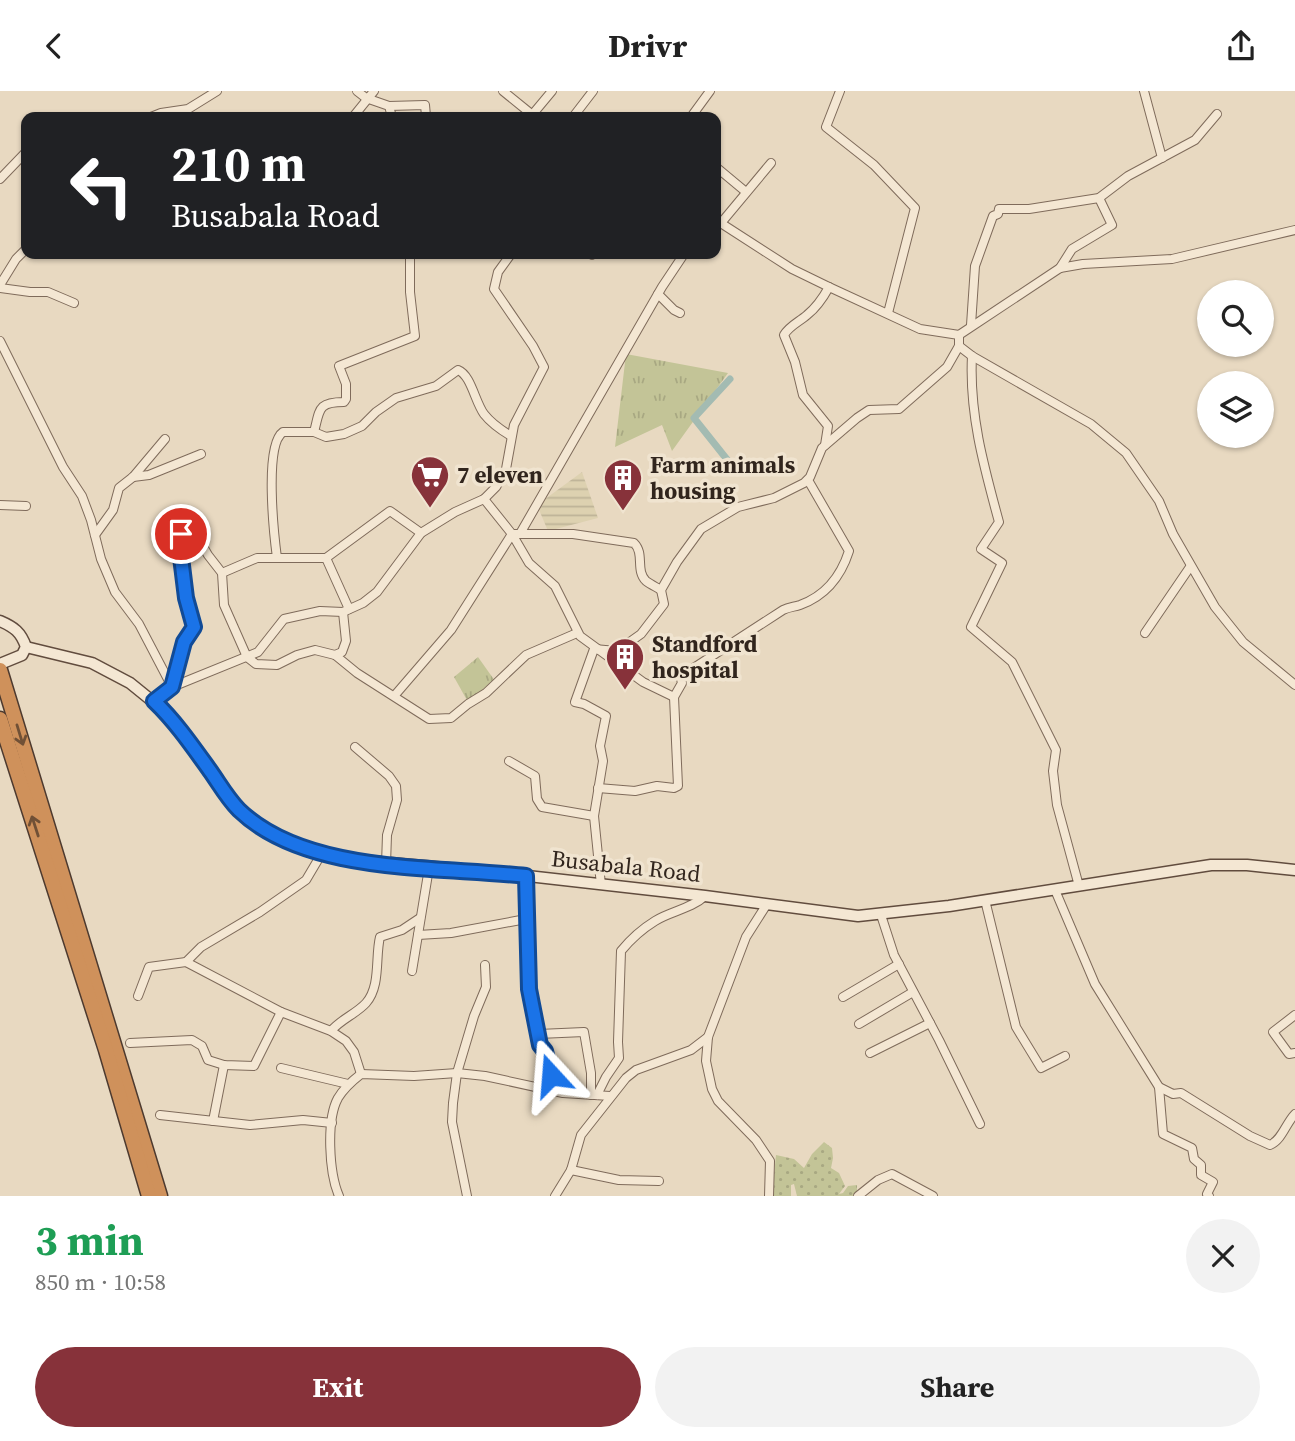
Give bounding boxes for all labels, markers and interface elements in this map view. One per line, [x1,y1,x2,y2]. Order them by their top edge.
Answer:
text: Drivr [608,24,687,68]
icon: back [35,27,73,65]
icon: share [1222,27,1260,65]
text: 210 m [171,130,306,197]
icon: left [56,140,147,231]
text: Busabala Road [171,194,380,238]
map controls [1197,280,1274,448]
button: search [1197,280,1274,357]
button: layers [1197,371,1274,448]
place label: Farm animals housing [650,449,795,507]
supermarket icon: 7 eleven [409,454,451,509]
building icon: Farm animals housing [602,457,644,512]
place label: 7 eleven [457,459,543,491]
pin [151,504,211,564]
icon: arrive [162,515,200,553]
place label: Standford hospital [652,628,758,686]
building icon: Standford hospital [604,636,646,691]
one-way arrow [15,724,28,746]
one-way arrow [28,816,41,838]
street label: Busabala Road [550,842,702,890]
position arrow [514,1038,588,1112]
text: 3 min [35,1211,144,1269]
button: close [1186,1219,1260,1293]
text: 850 m · 10:58 [35,1266,166,1298]
button: Exit [35,1347,641,1427]
button: Share [655,1347,1260,1427]

